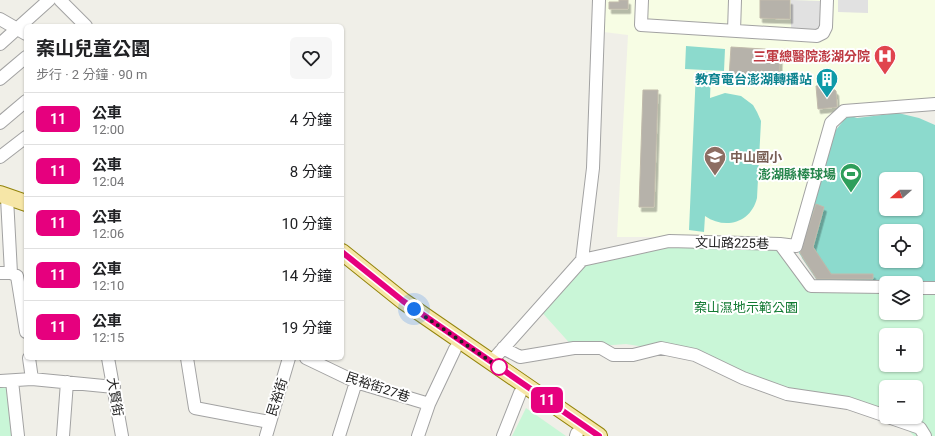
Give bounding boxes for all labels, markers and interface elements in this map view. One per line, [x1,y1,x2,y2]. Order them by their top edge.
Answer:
text: 案山兒童公園 [36,37,150,60]
button: heart [290,37,332,79]
hospital icon: 三軍總醫院澎湖分院 [872,43,898,76]
place label: 三軍總醫院澎湖分院 [753,49,870,64]
building icon: 教育電台澎湖轉播站 [814,66,840,99]
text: 步行 · 2 分鐘 · 90 m [36,67,147,82]
place label: 教育電台澎湖轉播站 [695,72,812,87]
text: 公車 [92,104,122,122]
text: 11 [50,111,66,127]
text: 4 分鐘 [290,111,332,129]
text: 12:00 [92,122,124,137]
school or university icon: 中山國小 [702,144,728,177]
place label: 中山國小 [730,150,783,165]
text: 公車 [92,156,122,174]
sports icon: 澎湖縣棒球場 [838,161,864,194]
text: 11 [50,163,66,179]
text: 8 分鐘 [290,163,332,181]
place label: 澎湖縣棒球場 [758,167,836,182]
north arrow [879,172,923,216]
map controls [879,172,923,424]
text: 12:04 [92,174,124,189]
text: 公車 [92,208,122,226]
text: 11 [50,215,66,231]
text: 10 分鐘 [281,215,332,233]
button: locate [879,224,923,268]
text: 12:06 [92,226,124,241]
street label: 文山路225巷 [695,235,769,251]
text: 公車 [92,260,122,278]
text: 11 [50,267,66,283]
text: 14 分鐘 [281,267,332,285]
button: layers [879,276,923,320]
text: 12:10 [92,278,124,293]
your location [404,299,424,319]
park label: 案山濕地示範公園 [694,300,798,315]
text: 公車 [92,312,122,330]
text: 11 [50,319,66,335]
text: 19 分鐘 [281,319,332,337]
button: + [879,328,923,372]
text: 12:15 [92,330,124,345]
unlabelled marker [490,358,508,376]
street label: 民裕街27巷 [344,369,412,405]
street label: 大賢街 [104,376,126,418]
street label: 民裕街 [264,376,290,418]
button: − [879,380,923,424]
line badge: 11 [529,387,565,413]
text: 11 [539,392,555,408]

